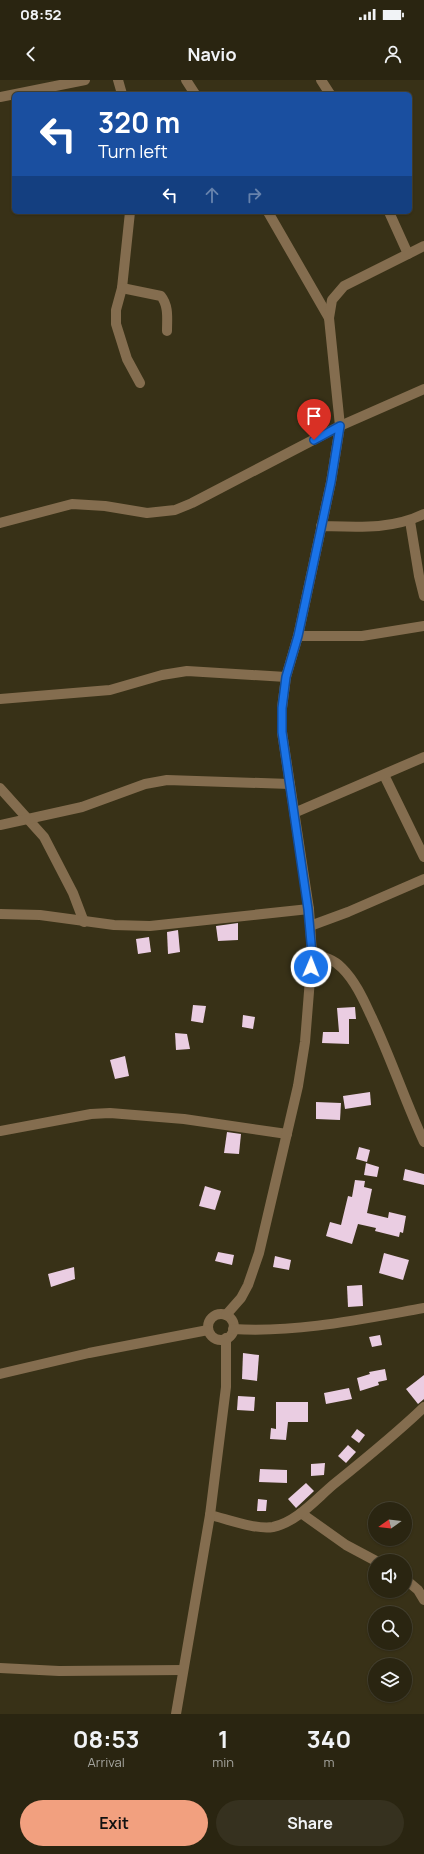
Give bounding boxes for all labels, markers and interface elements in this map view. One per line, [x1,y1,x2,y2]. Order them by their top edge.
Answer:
text: 08:52 [20,4,62,25]
text: Navio [187,42,237,66]
icon: back [20,43,42,65]
icon: person [382,43,404,65]
text: 320 m [98,103,180,141]
icon: left [32,108,84,160]
text: Turn left [98,139,168,163]
icon: left [159,184,181,206]
icon: ahead [201,184,223,206]
icon: right [243,184,265,206]
pin [297,399,331,440]
icon: arrive [303,405,325,427]
position arrow [290,946,332,988]
north arrow [368,1502,412,1546]
map controls [368,1502,412,1702]
button: sound [368,1554,412,1598]
button: search [368,1606,412,1650]
button: layers [368,1658,412,1702]
text: 08:53 [73,1722,140,1755]
text: 1 [218,1722,228,1755]
text: 340 [307,1722,351,1755]
text: Arrival [88,1753,125,1771]
text: min [212,1753,234,1771]
text: m [323,1753,335,1771]
button: Exit [20,1800,208,1846]
button: Share [216,1800,404,1846]

